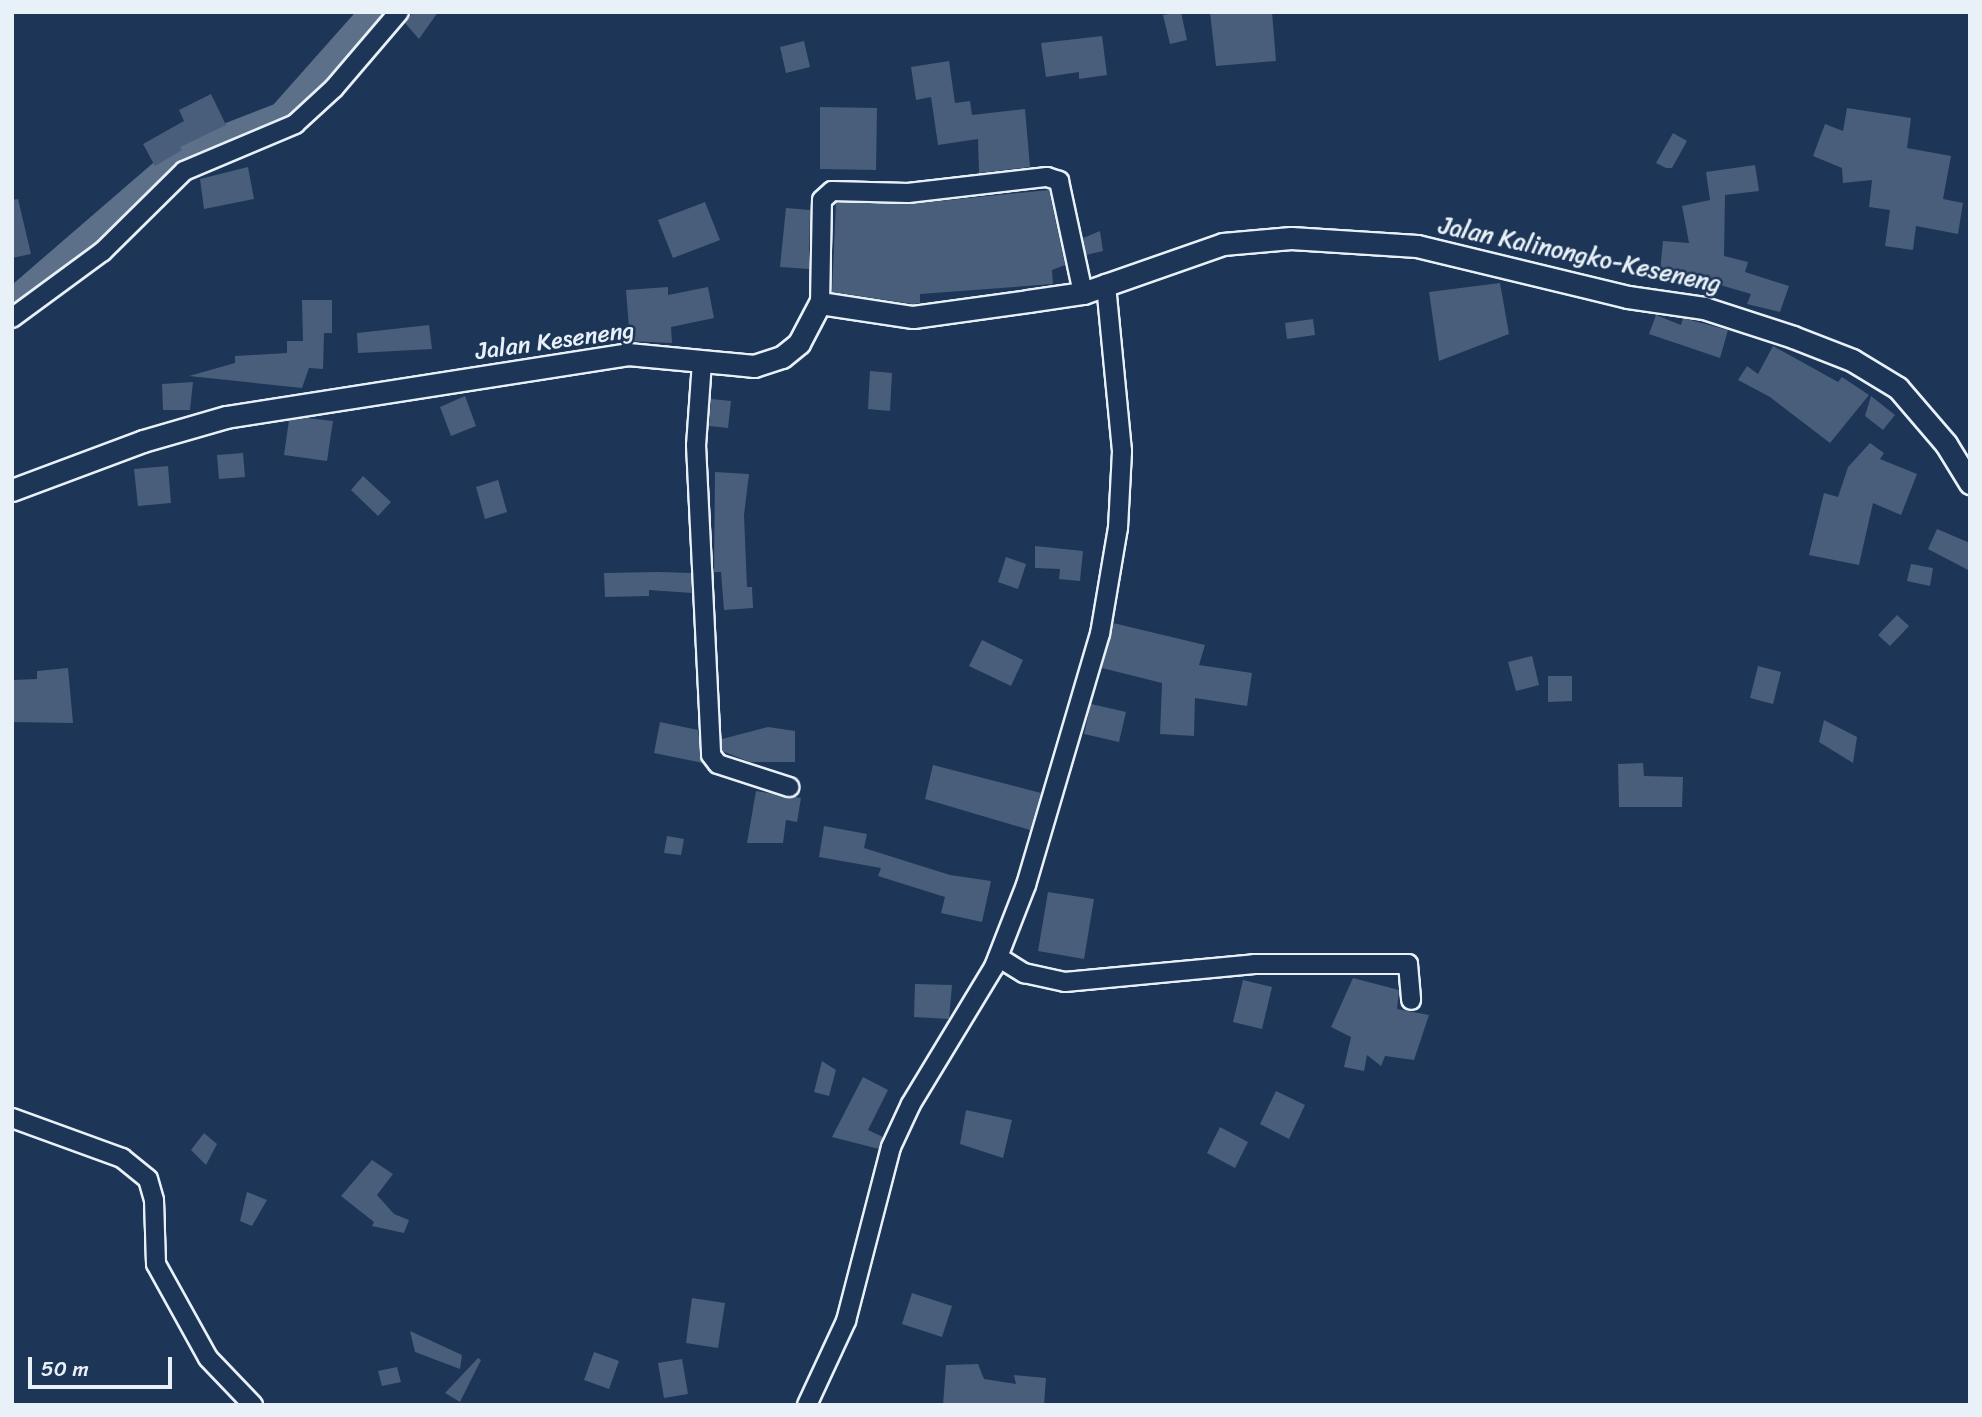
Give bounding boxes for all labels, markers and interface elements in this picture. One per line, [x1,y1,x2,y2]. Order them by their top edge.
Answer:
street label: Jalan Kalinongko-Keseneng [1437,211,1723,299]
street label: Jalan Keseneng [473,316,637,366]
scale bar [32,1344,175,1388]
text: 50 m [41,1350,89,1388]

